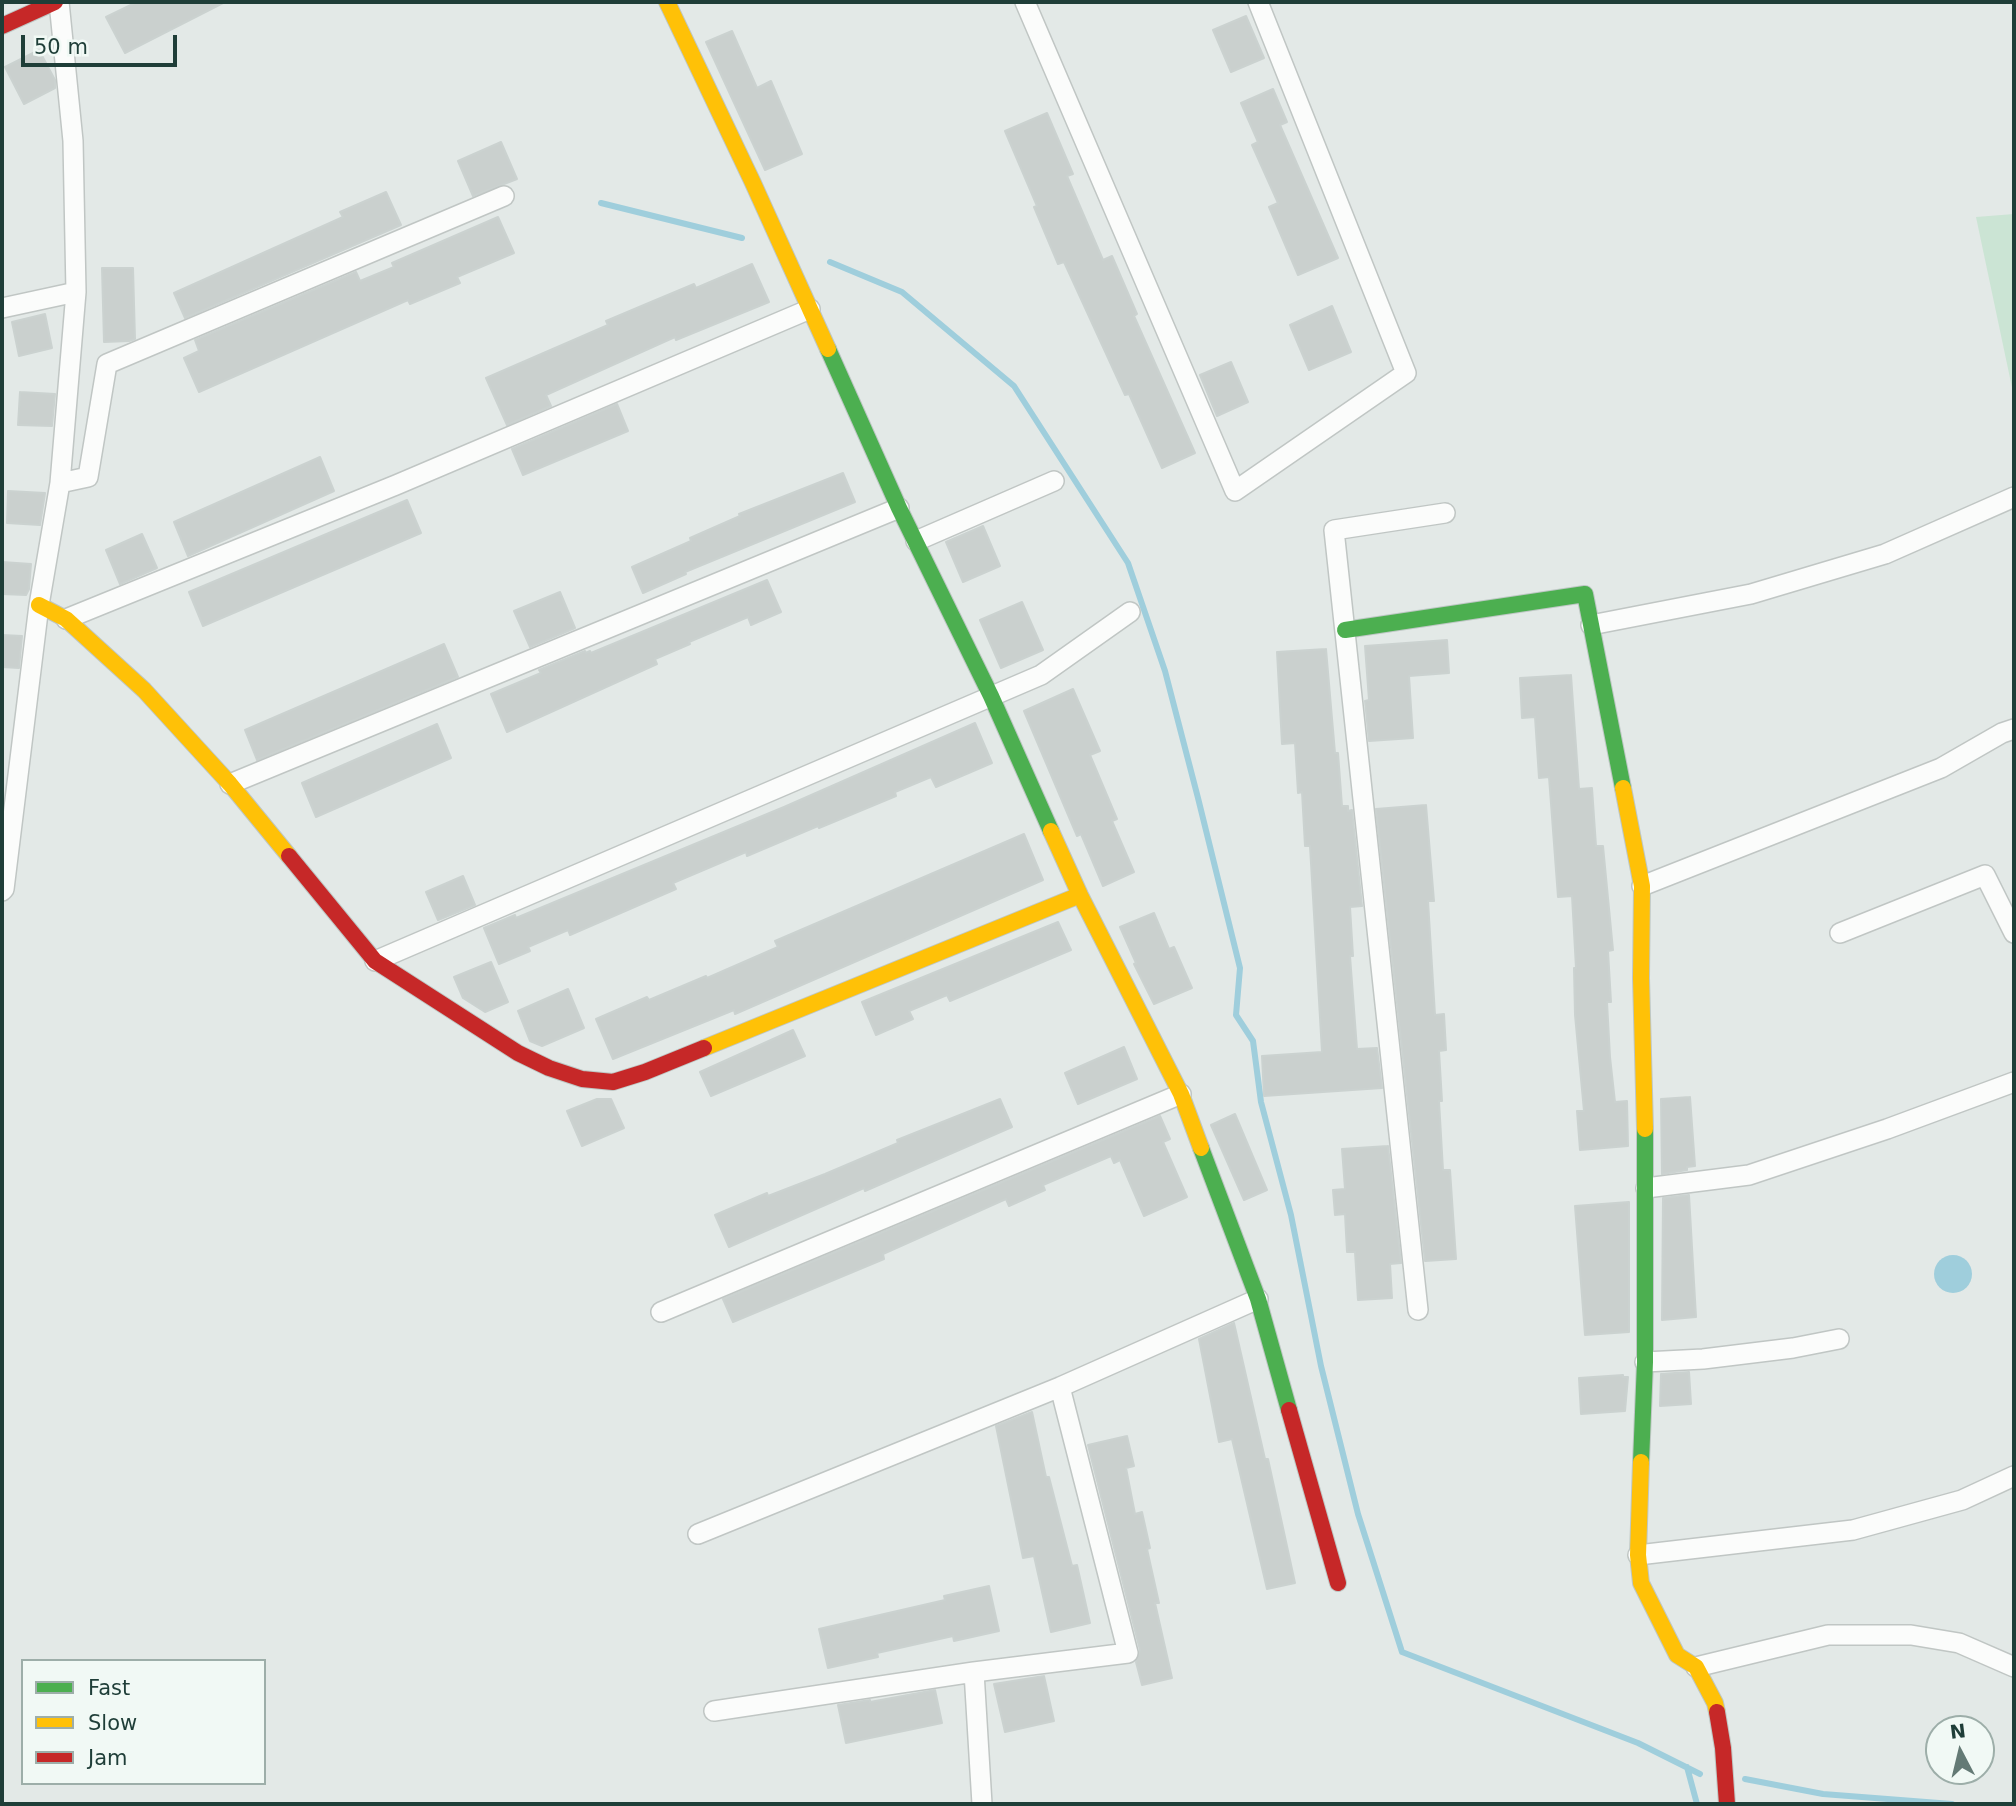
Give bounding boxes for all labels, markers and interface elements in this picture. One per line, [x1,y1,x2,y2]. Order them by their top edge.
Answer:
scale bar [24,21,180,65]
text: 50 m [34,35,88,59]
legend [21,1659,266,1785]
text: Fast [88,1676,130,1700]
text: Slow [88,1711,137,1735]
north arrow [1925,1715,1995,1785]
text: N [1948,1719,1967,1743]
text: Jam [88,1746,128,1770]

